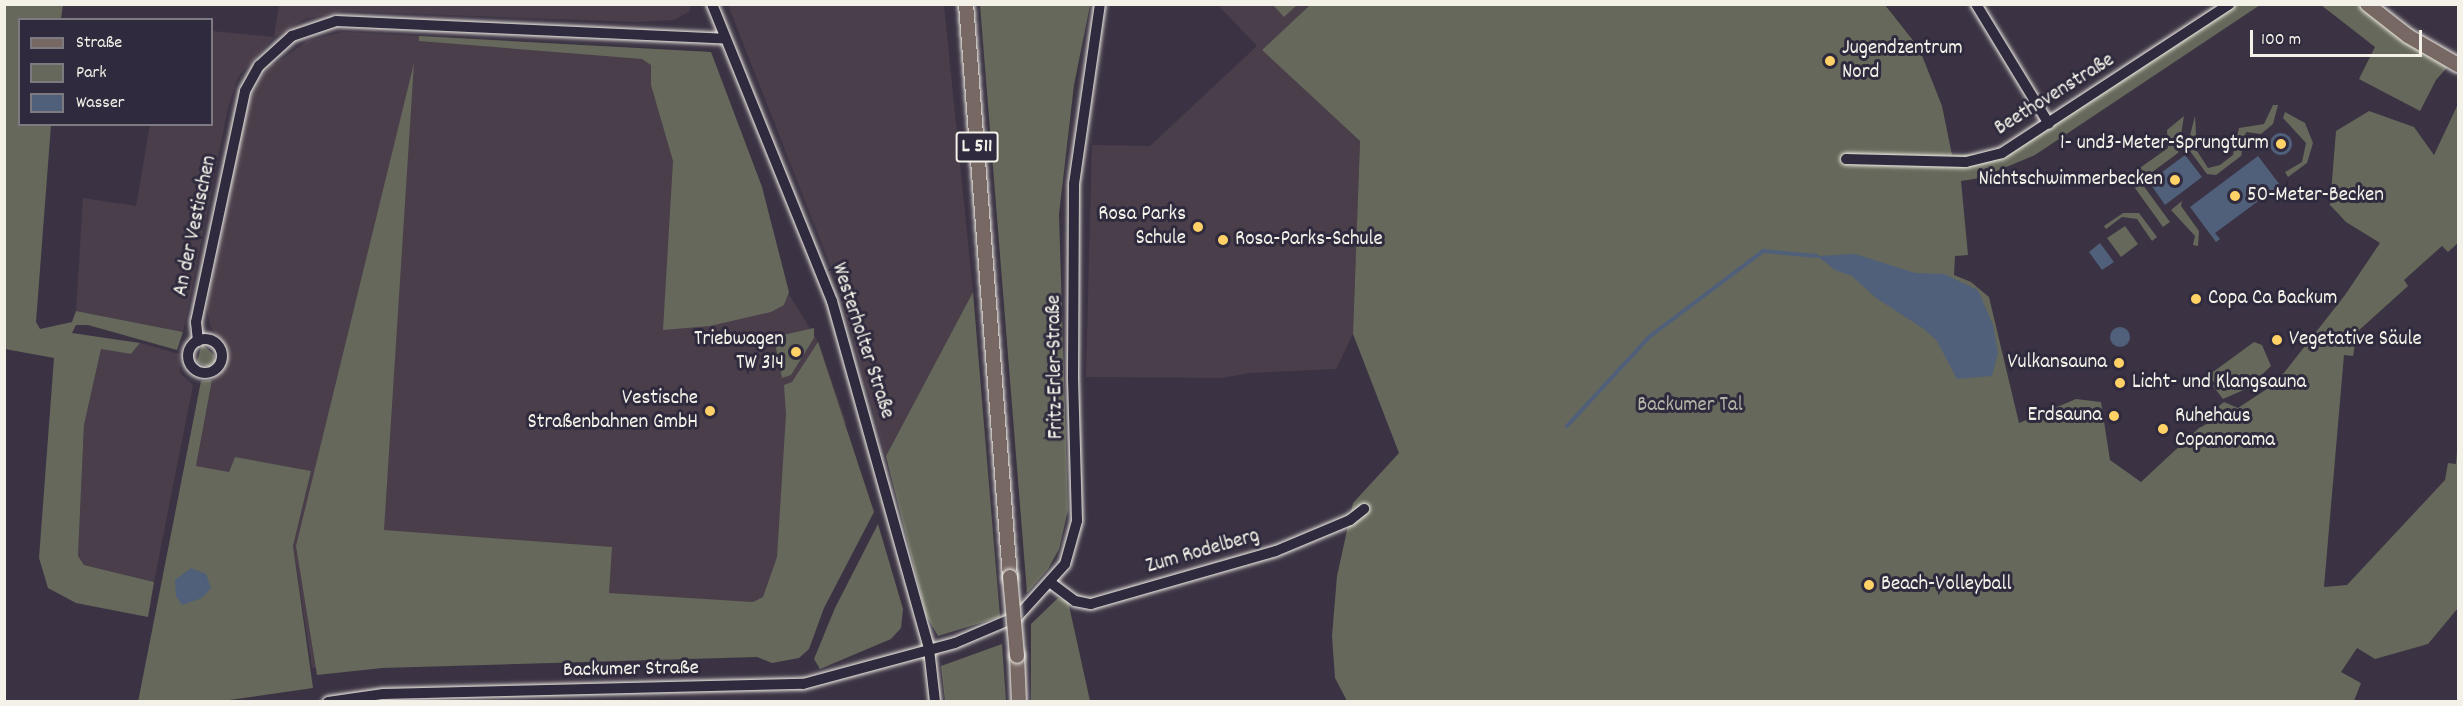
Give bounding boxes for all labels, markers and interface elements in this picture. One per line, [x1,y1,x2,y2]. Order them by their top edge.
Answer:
legend [18,18,213,126]
scale bar [2253,18,2426,56]
text: 100 m [2261,28,2301,53]
text: Straße [76,31,122,56]
place label: Jugendzentrum Nord [1842,36,1963,86]
street label: Beethovenstraße [1991,48,2119,142]
marker: Jugendzentrum Nord [1823,54,1837,68]
text: Park [76,61,107,86]
text: Wasser [76,91,125,116]
road number: L 511 [954,130,1000,164]
place label: 1- und3-Meter-Sprungturm [2060,131,2269,157]
marker: 1- und3-Meter-Sprungturm [2274,137,2288,151]
street label: An der Vestischen [169,153,223,299]
place label: Nichtschwimmerbecken [1978,167,2163,193]
marker: Nichtschwimmerbecken [2168,173,2182,187]
place label: 50-Meter-Becken [2247,183,2384,209]
marker: 50-Meter-Becken [2228,189,2242,203]
place label: Rosa Parks Schule [1098,202,1186,252]
marker: Rosa Parks Schule [1191,220,1205,234]
place label: Rosa-Parks-Schule [1235,227,1383,253]
marker: Rosa-Parks-Schule [1216,233,1230,247]
street label: Westerholter Straße [825,260,899,422]
place label: Copa Ca Backum [2208,286,2337,312]
marker: Copa Ca Backum [2189,292,2203,306]
street label: Fritz-Erler-Straße [1042,295,1070,439]
place label: Triebwagen TW 314 [694,327,784,377]
place label: Vegetative Säule [2289,327,2422,353]
marker: Vegetative Säule [2270,333,2284,347]
marker: Triebwagen TW 314 [789,345,803,359]
place label: Vulkansauna [2007,350,2107,376]
marker: Vulkansauna [2112,356,2126,370]
place label: Licht- und Klangsauna [2132,370,2306,396]
marker: Licht- und Klangsauna [2113,376,2127,390]
place label: Vestische Straßenbahnen GmbH [528,386,698,436]
park label: Backumer Tal [1637,393,1743,419]
place label: Erdsauna [2028,403,2102,429]
marker: Vestische Straßenbahnen GmbH [703,404,717,418]
place label: Ruhehaus Copanorama [2175,404,2275,454]
marker: Erdsauna [2107,409,2121,423]
marker: Ruhehaus Copanorama [2156,422,2170,436]
street label: Zum Rodelberg [1144,524,1262,580]
place label: Beach-Volleyball [1881,572,2011,598]
marker: Beach-Volleyball [1862,578,1876,592]
street label: Backumer Straße [563,656,699,684]

